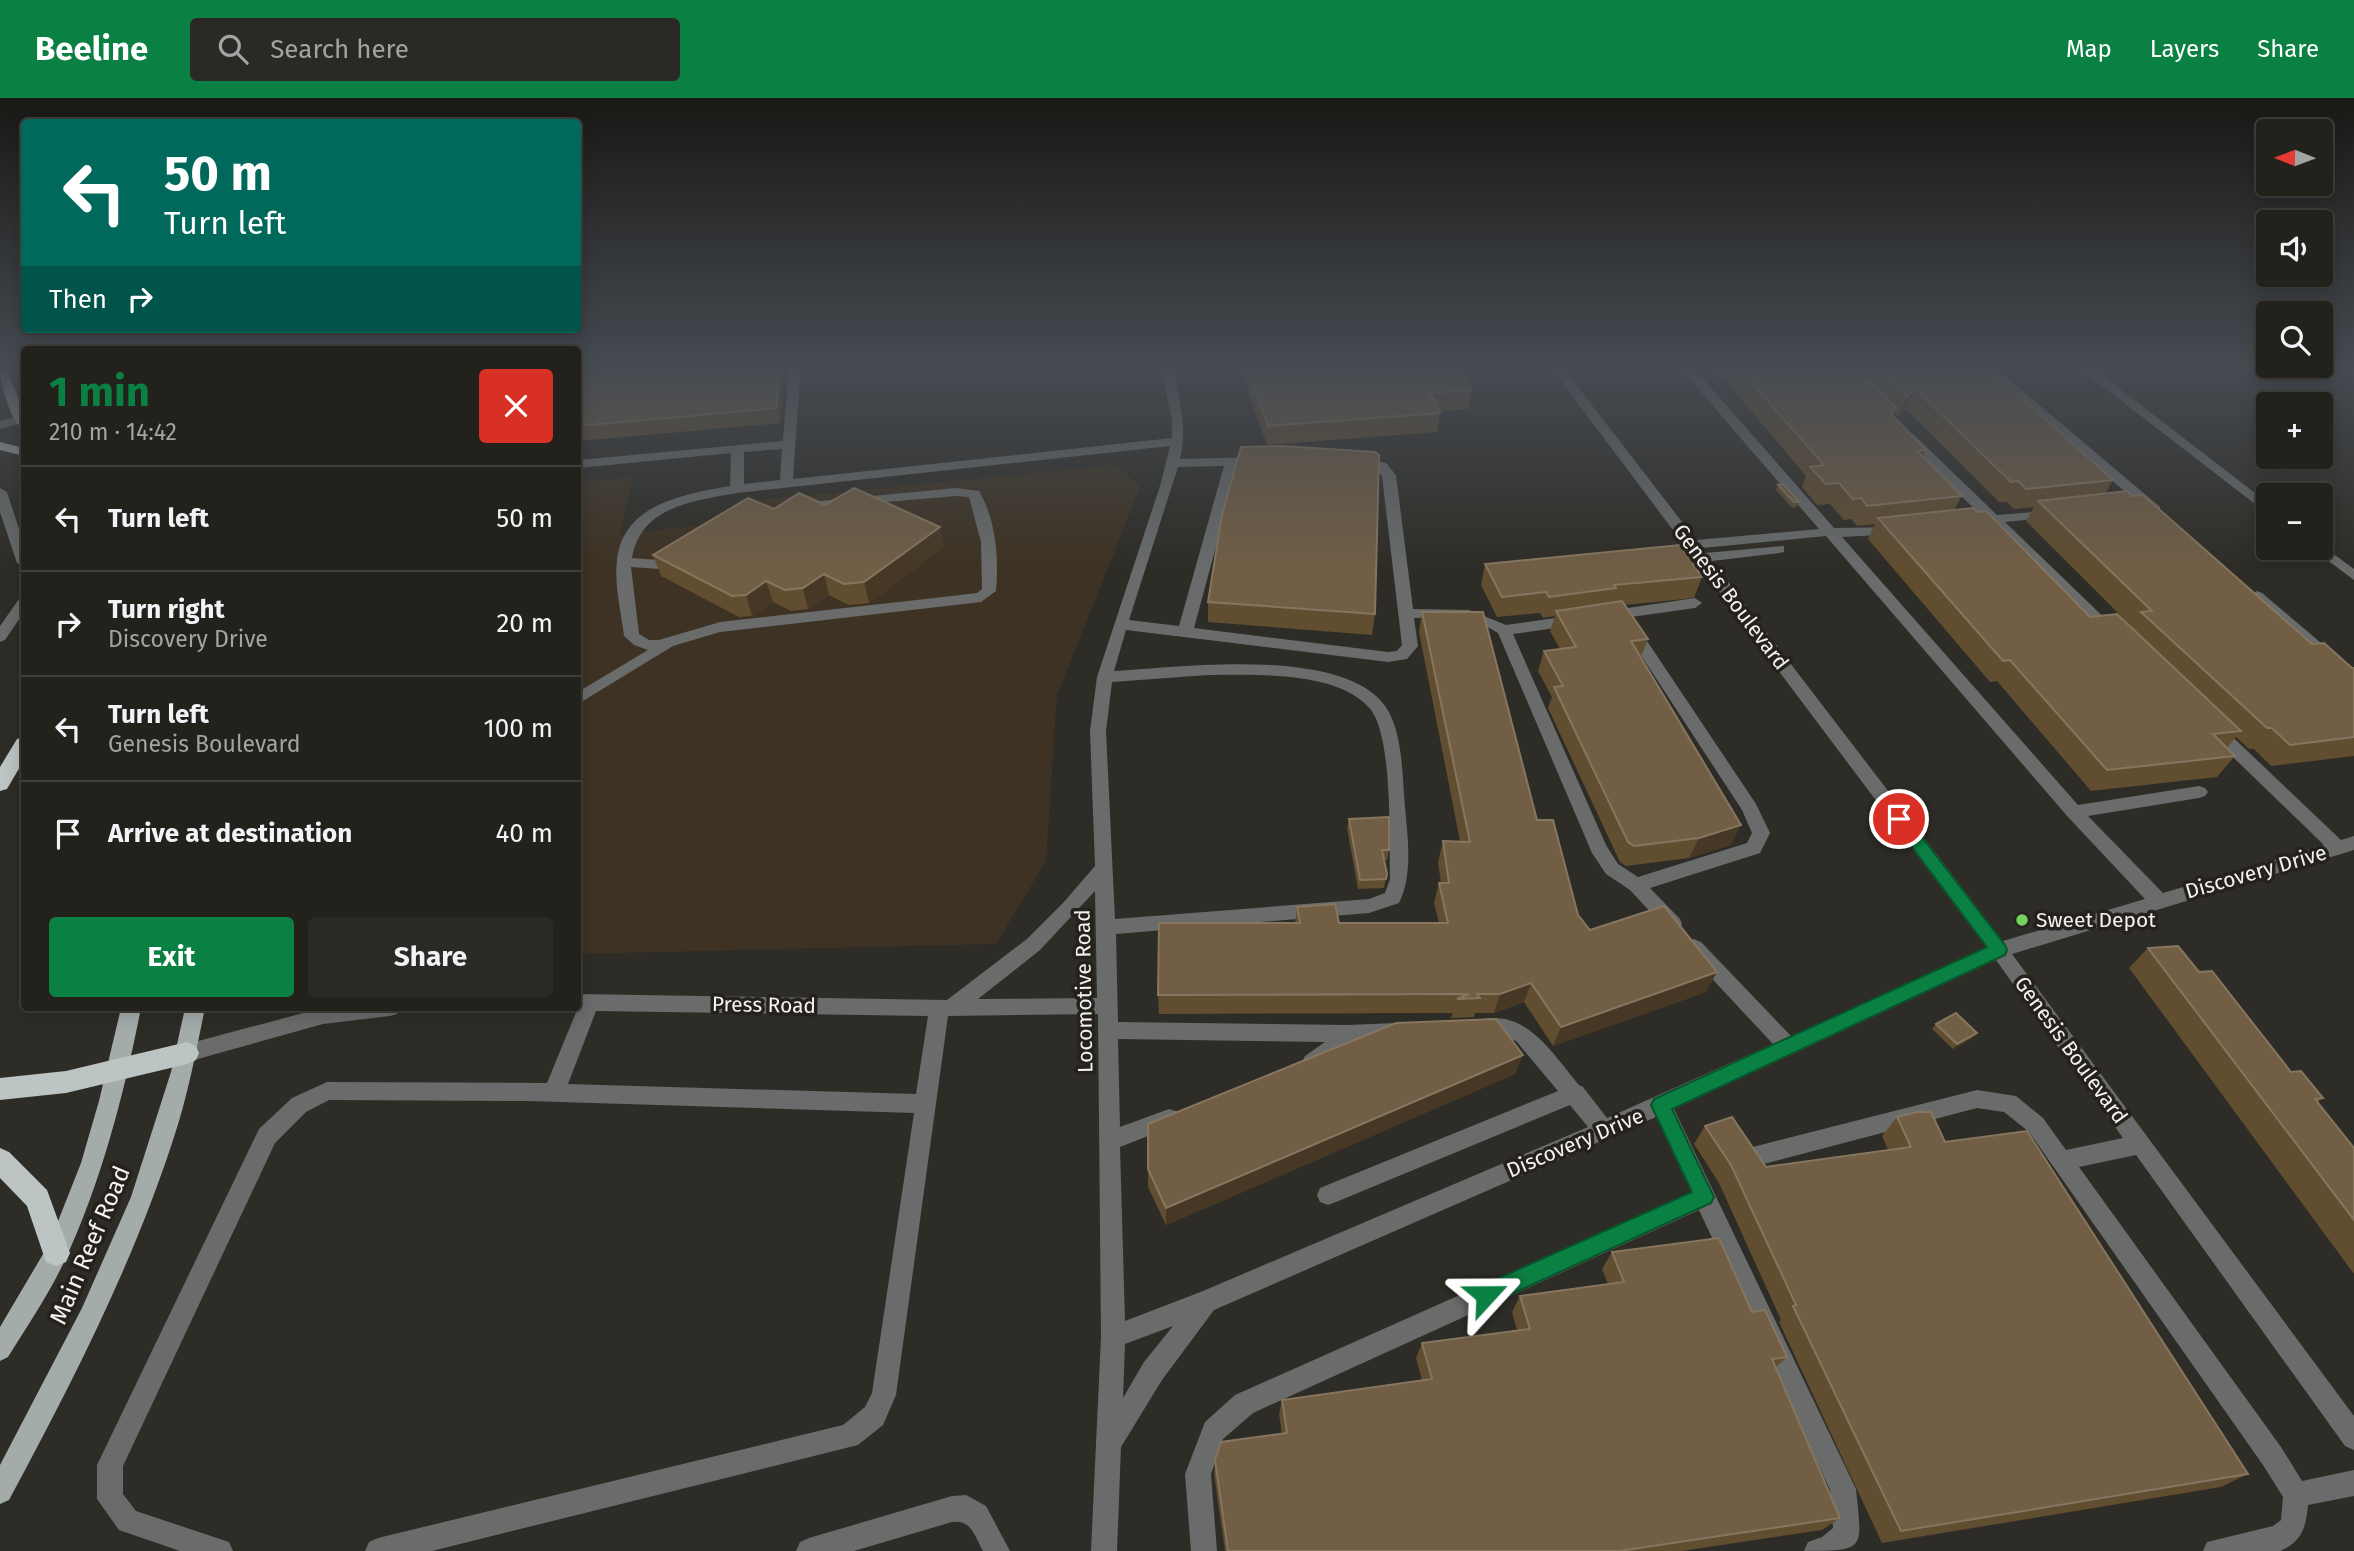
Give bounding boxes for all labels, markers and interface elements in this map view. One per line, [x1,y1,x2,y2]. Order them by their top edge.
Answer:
search box [190,18,680,81]
text: Beeline [35,29,148,69]
icon: search [214,30,252,68]
text: Search here [270,34,409,65]
text: Map [2066,35,2112,63]
text: Layers [2150,35,2219,63]
text: Share [2257,35,2319,63]
north arrow [2256,119,2333,196]
map controls [2256,119,2333,560]
text: 50 m [164,144,272,203]
icon: left [49,147,140,238]
text: Turn left [164,204,286,242]
button: sound [2256,210,2333,287]
icon: right [121,280,159,318]
text: Then [49,284,107,315]
button: search [2256,301,2333,378]
text: 1 min [49,367,150,417]
button: close [479,369,553,443]
button: + [2256,392,2333,469]
text: 210 m · 14:42 [49,418,177,446]
button: − [2256,483,2333,560]
icon: left [49,500,87,538]
text: Turn left [108,503,209,534]
text: 50 m [496,503,553,534]
street label: Genesis Boulevard [1668,519,1794,675]
text: Turn right [108,594,225,625]
icon: right [49,605,87,643]
text: 20 m [496,608,553,639]
text: Discovery Drive [108,625,268,653]
text: Turn left [108,699,209,730]
icon: left [49,710,87,748]
text: 100 m [484,713,553,744]
text: Genesis Boulevard [108,730,300,758]
pin [1869,789,1929,849]
icon: arrive [1880,800,1918,838]
icon: arrive [49,815,87,853]
text: Arrive at destination [108,818,352,849]
text: 40 m [495,818,553,849]
street label: Discovery Drive [2182,839,2330,905]
place label: Sweet Depot [2036,907,2156,933]
street label: Locomotive Road [1070,909,1098,1073]
marker: Sweet Depot [2014,912,2030,928]
button: Exit [49,917,294,997]
button: Share [308,917,553,997]
street label: Genesis Boulevard [2009,971,2133,1129]
street label: Press Road [712,991,816,1019]
street label: Discovery Drive [1503,1103,1647,1183]
street label: Main Reef Road [44,1162,136,1328]
position arrow [1449,1258,1523,1332]

